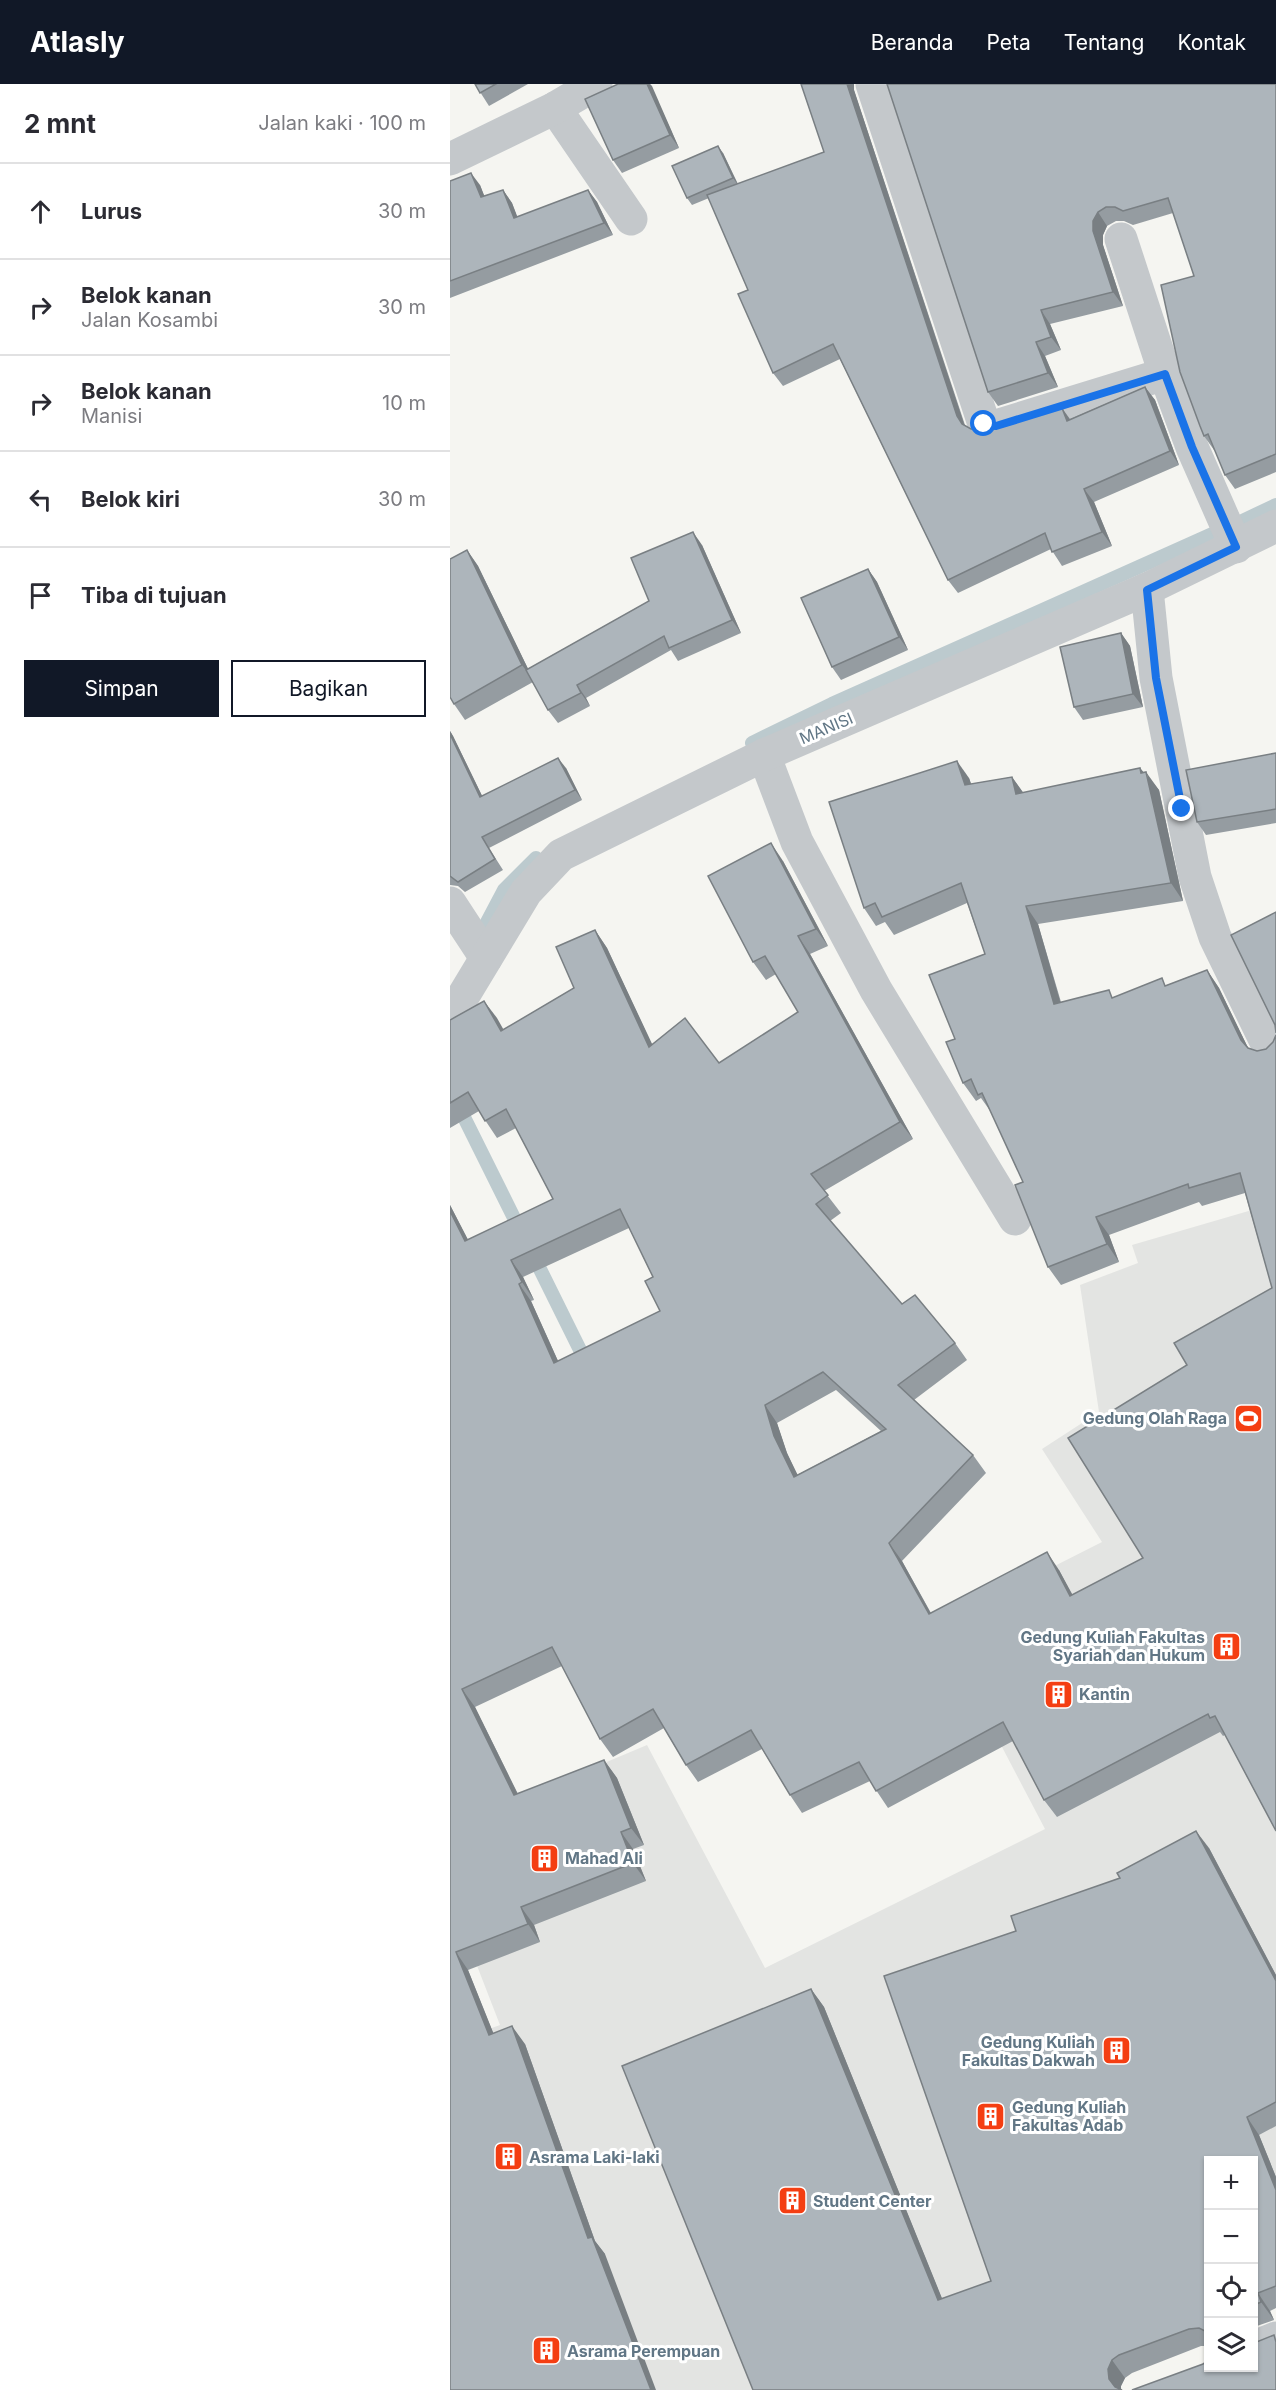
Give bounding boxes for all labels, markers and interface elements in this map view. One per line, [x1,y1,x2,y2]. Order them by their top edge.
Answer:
text: Atlasly [30,25,125,59]
text: Beranda [871,30,953,55]
text: Peta [986,30,1031,55]
text: Tentang [1064,30,1144,55]
text: Kontak [1177,30,1246,55]
text: 2 mnt [24,108,96,139]
text: Jalan kaki · 100 m [258,111,426,135]
icon: ahead [24,195,57,228]
text: Lurus [81,198,142,224]
text: 30 m [378,199,426,223]
text: Belok kanan [81,282,212,308]
icon: right [24,291,57,324]
text: 30 m [378,295,426,319]
text: Jalan Kosambi [81,308,218,332]
text: Belok kanan [81,378,212,404]
icon: right [24,387,57,420]
text: 10 m [382,391,426,415]
text: Manisi [81,404,142,428]
route start [970,410,996,436]
icon: left [24,483,57,516]
text: Belok kiri [81,486,180,512]
text: 30 m [378,487,426,511]
icon: arrive [24,579,57,612]
text: Tiba di tujuan [81,582,227,608]
button: Simpan [24,660,219,717]
button: Bagikan [231,660,426,717]
street label: MANISI [796,708,856,748]
route end [1168,795,1194,821]
sports icon: Gedung Olah Raga [1232,1402,1264,1434]
place label: Gedung Olah Raga [1083,1408,1227,1428]
place label: Gedung Kuliah Fakultas Syariah dan Hukum [1021,1627,1205,1665]
building icon: Gedung Kuliah Fakultas Syariah dan Hukum [1210,1630,1242,1662]
building icon: Kantin [1042,1678,1074,1710]
place label: Kantin [1079,1684,1130,1704]
building icon: Mahad Ali [528,1842,560,1874]
place label: Mahad Ali [565,1848,643,1868]
place label: Gedung Kuliah Fakultas Dakwah [962,2032,1095,2070]
building icon: Gedung Kuliah Fakultas Dakwah [1100,2035,1132,2067]
place label: Gedung Kuliah Fakultas Adab [1012,2097,1126,2135]
building icon: Gedung Kuliah Fakultas Adab [975,2100,1007,2132]
building icon: Asrama Laki-laki [492,2141,524,2173]
place label: Asrama Laki-laki [529,2147,660,2167]
map controls [1204,2156,1258,2372]
button: + [1204,2156,1258,2210]
building icon: Student Center [776,2185,808,2217]
place label: Student Center [813,2191,932,2211]
button: − [1204,2210,1258,2264]
button: locate [1204,2264,1258,2318]
button: layers [1204,2318,1258,2372]
building icon: Asrama Perempuan [530,2335,562,2367]
place label: Asrama Perempuan [567,2341,720,2361]

